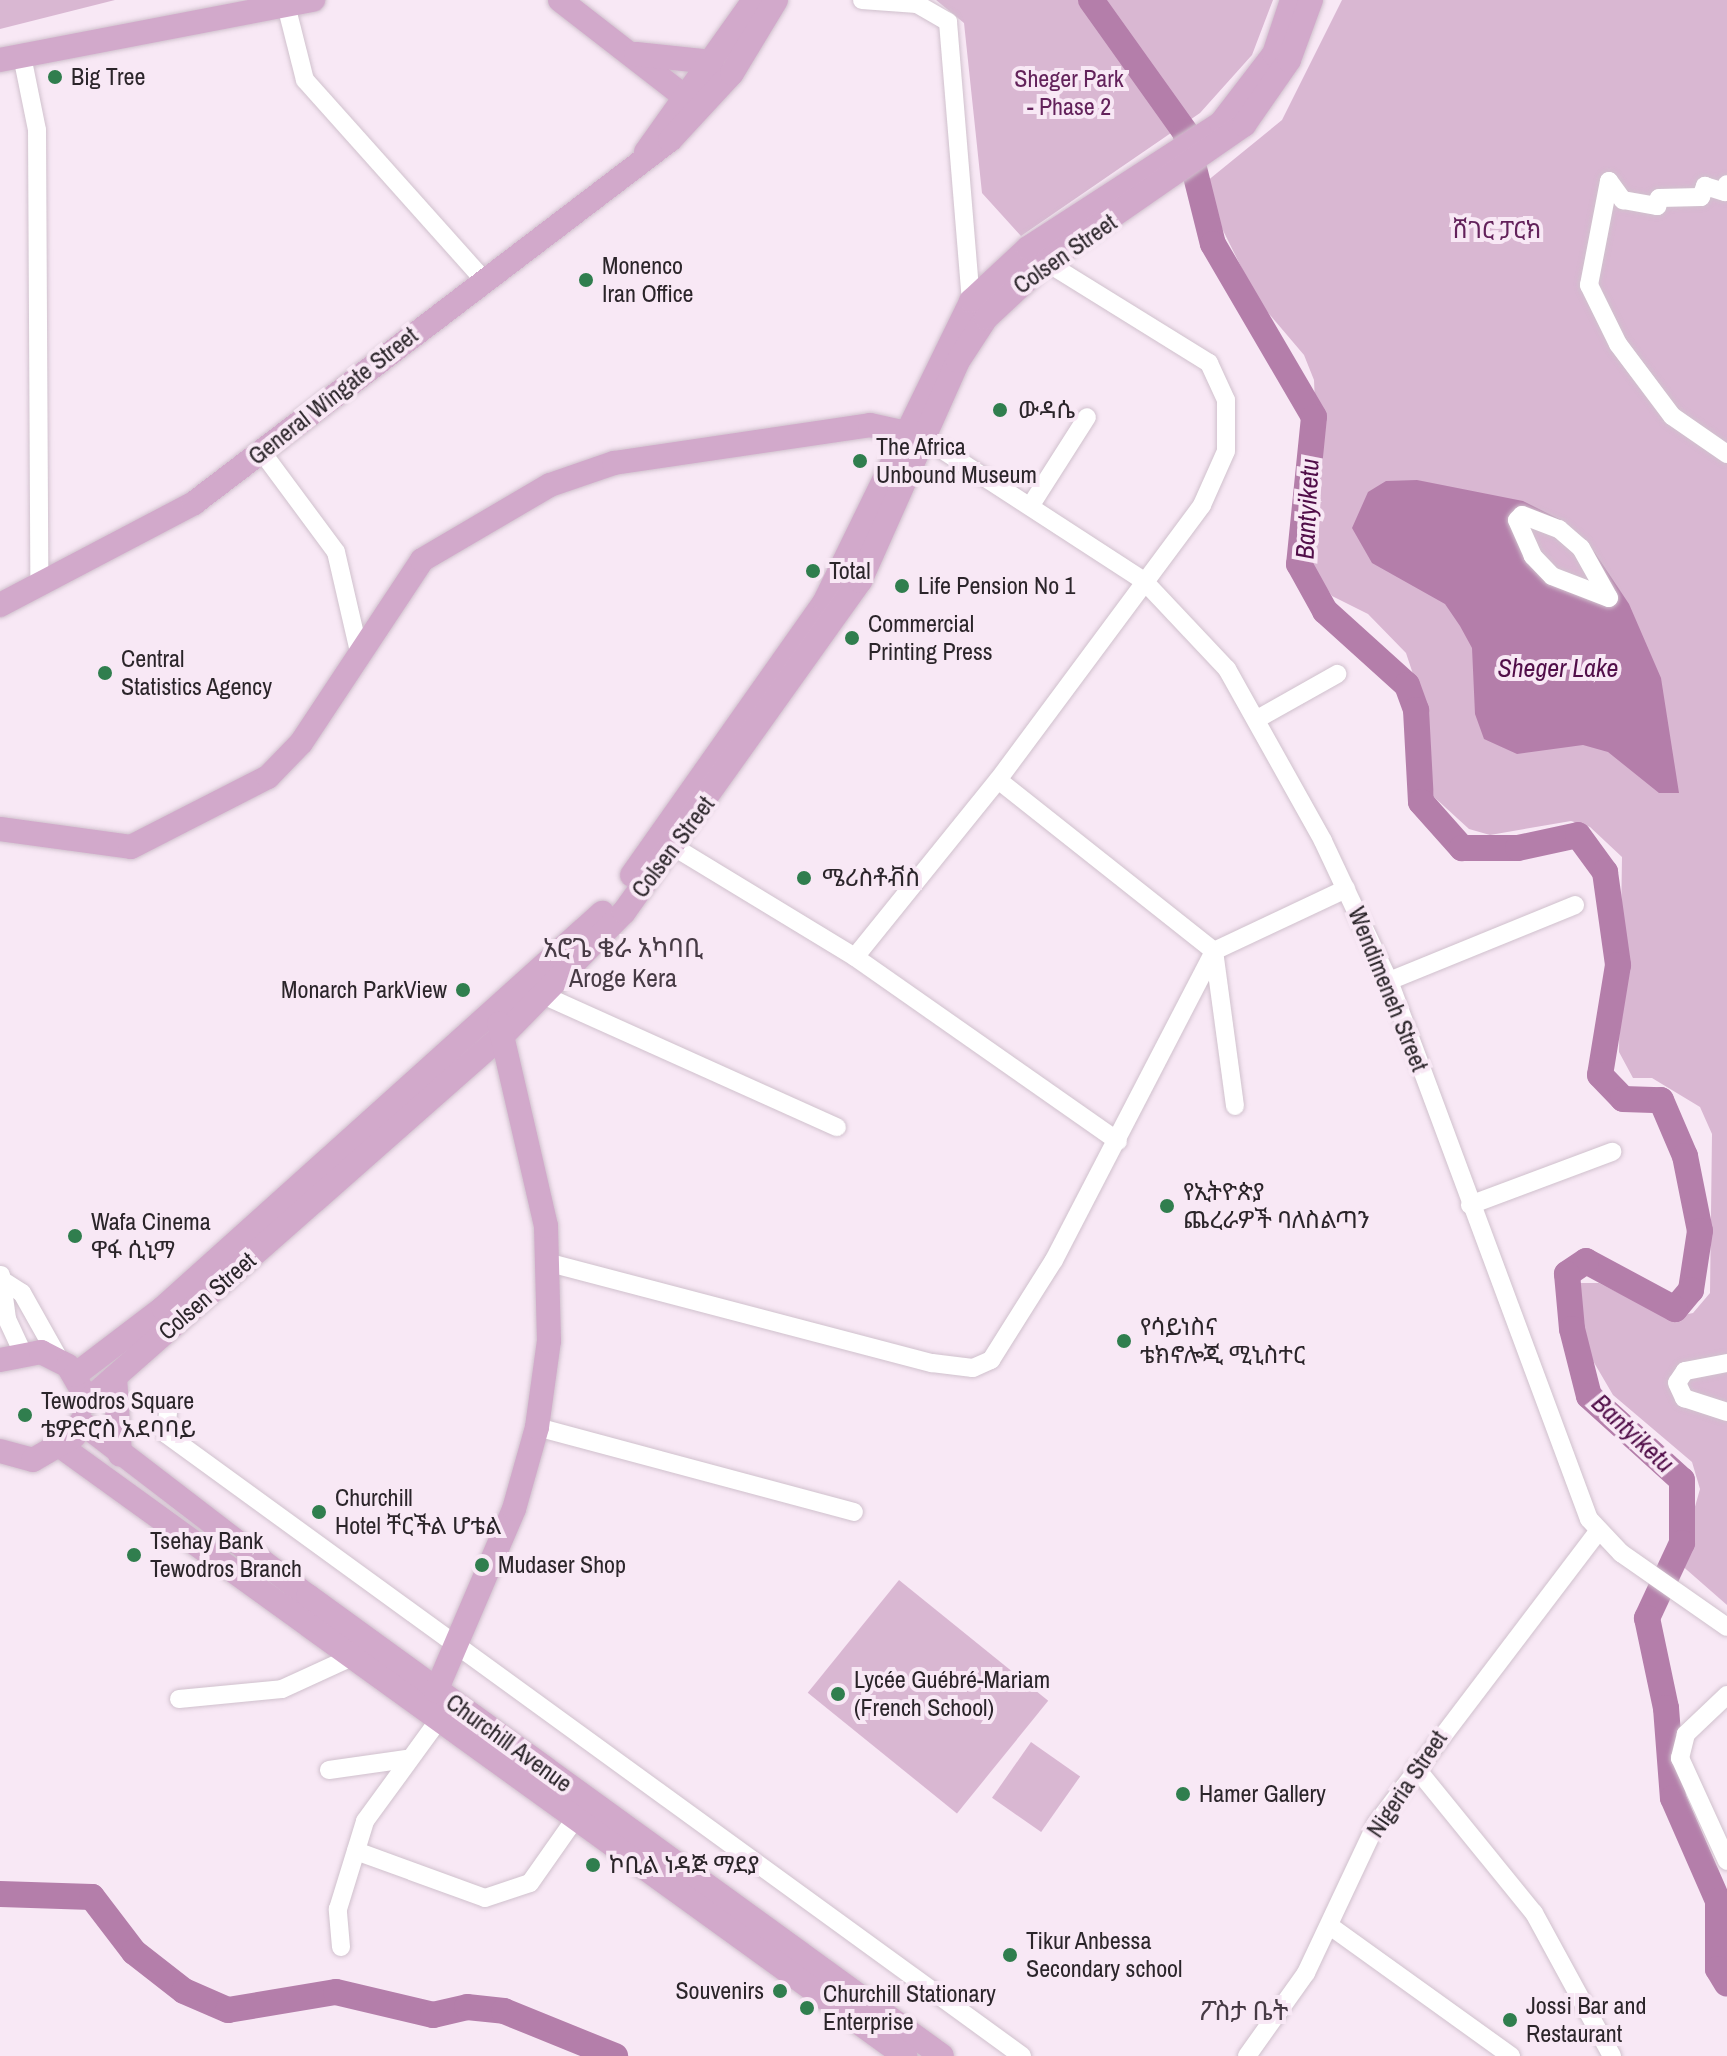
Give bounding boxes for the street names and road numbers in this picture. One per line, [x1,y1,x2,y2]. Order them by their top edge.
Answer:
street label: Colsen Street [1008,208,1122,300]
street label: General Wingate Street [243,321,423,471]
street label: Colsen Street [626,791,720,903]
street label: Wendimeneh Street [1342,903,1434,1075]
street label: Colsen Street [153,1246,261,1346]
street label: Churchill Avenue [440,1687,578,1799]
street label: Nigeria Street [1361,1725,1453,1843]

